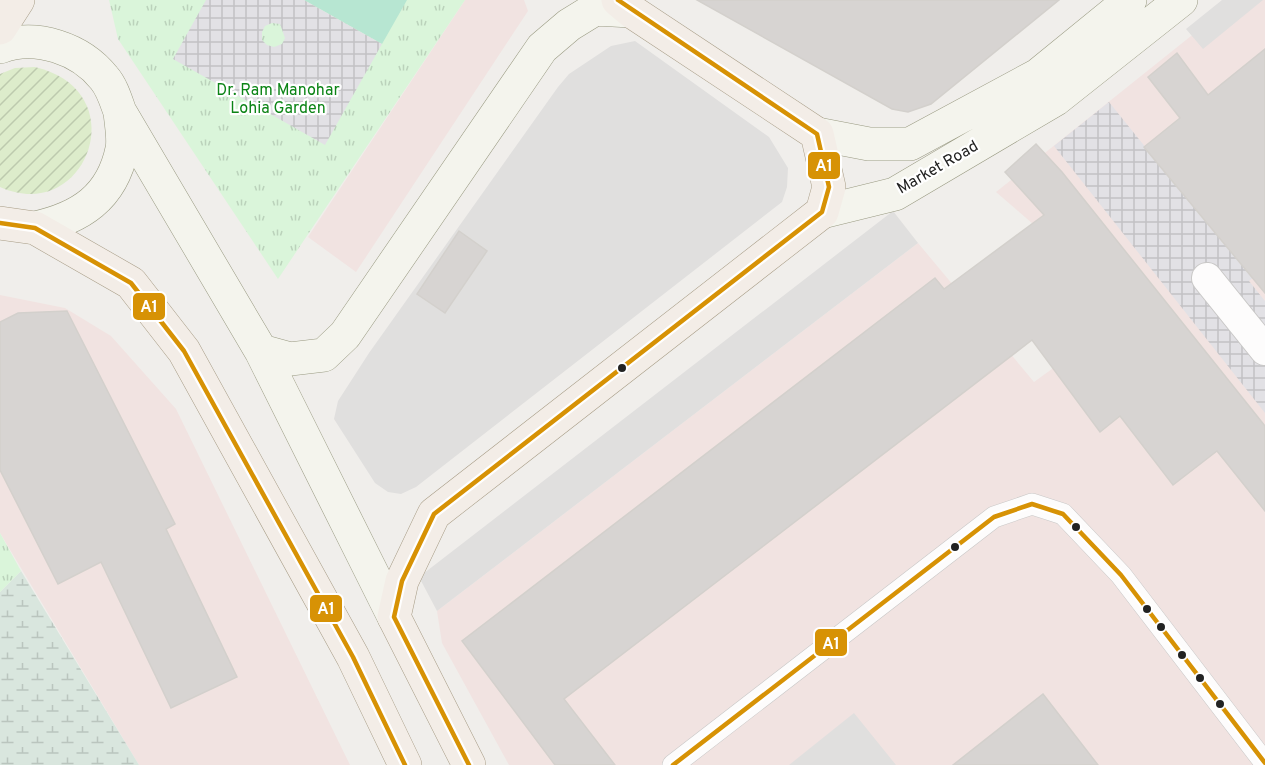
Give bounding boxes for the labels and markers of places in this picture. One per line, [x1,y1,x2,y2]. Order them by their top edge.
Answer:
unlabelled marker [616,362,628,374]
unlabelled marker [1070,521,1082,533]
unlabelled marker [949,541,961,553]
unlabelled marker [1141,603,1153,615]
unlabelled marker [1155,621,1167,633]
unlabelled marker [1176,649,1188,661]
unlabelled marker [1194,672,1206,684]
unlabelled marker [1214,698,1226,710]

